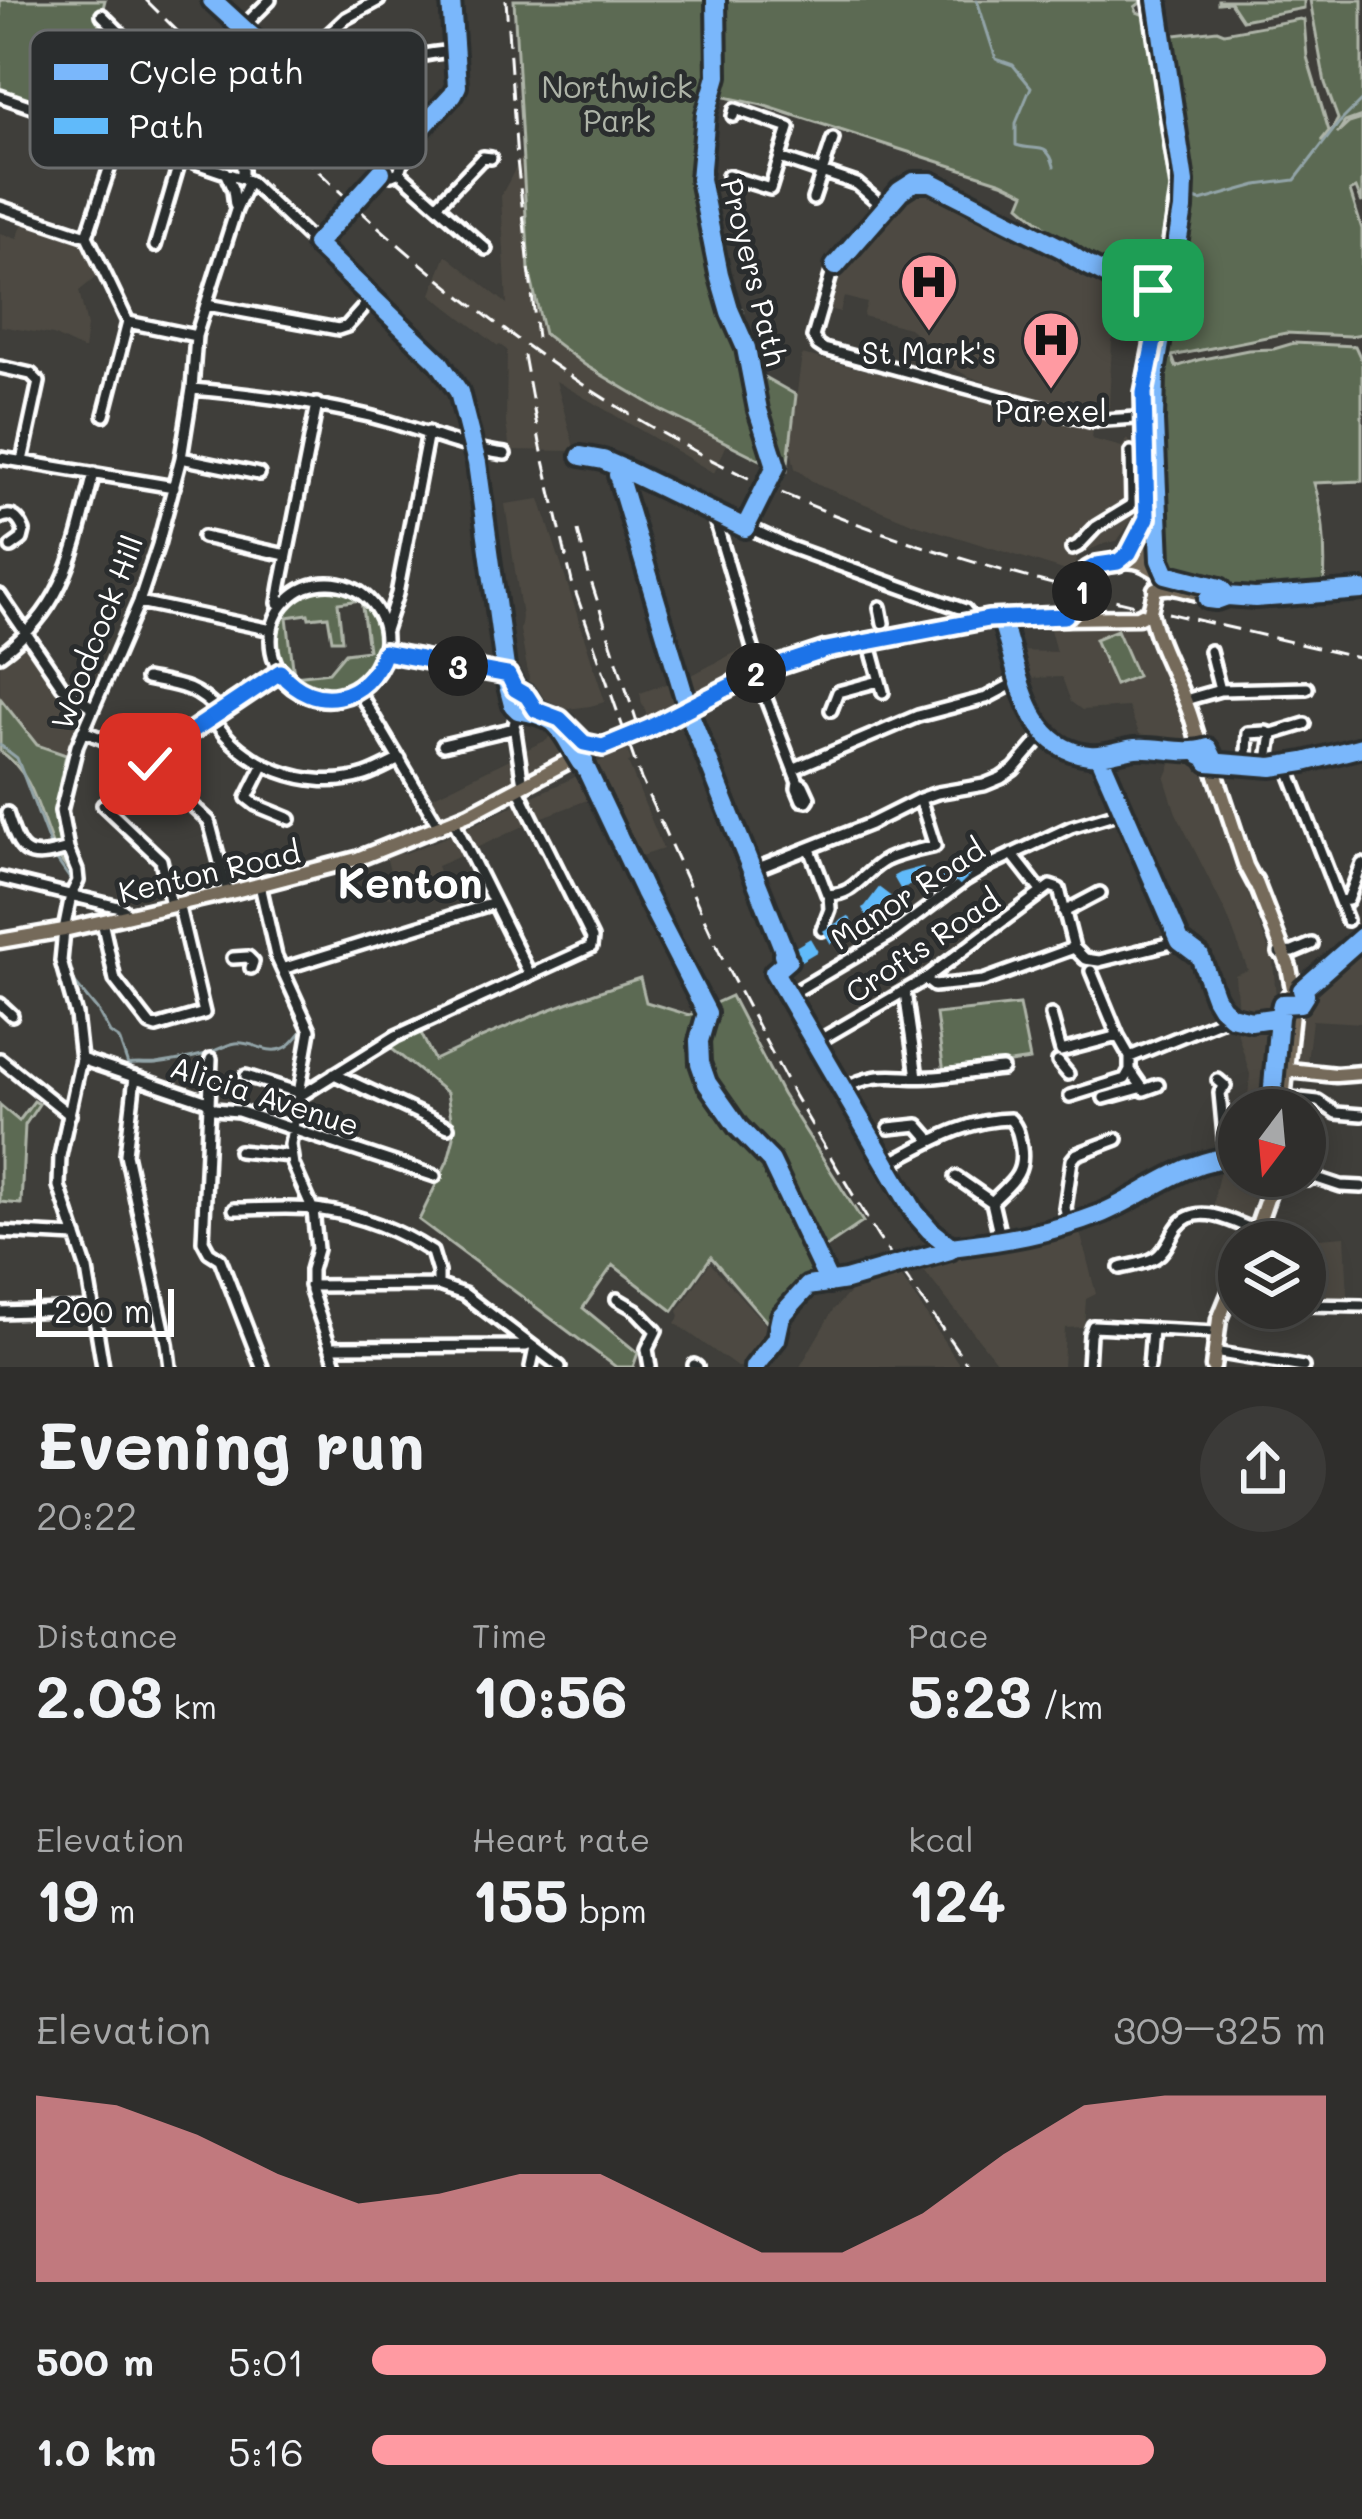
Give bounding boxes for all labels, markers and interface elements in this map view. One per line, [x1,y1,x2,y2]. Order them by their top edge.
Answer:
legend [30,30,426,168]
text: Cycle path [129,49,303,93]
park label: Northwick Park [541,66,693,140]
text: Path [129,103,203,146]
street label: Proyers Path [712,174,798,370]
pin [1102,239,1204,341]
hospital icon: St Mark's [898,251,960,333]
icon: arrive [1120,257,1186,323]
hospital icon: Parexel [1020,309,1082,391]
place label: St Mark's [862,332,996,372]
place label: Parexel [995,390,1107,430]
street label: Woodcock Hill [41,529,151,735]
pin: 1 [1052,561,1112,621]
text: 1 [1075,569,1089,612]
pin: 3 [428,636,488,696]
pin: 2 [726,643,786,703]
text: 3 [448,644,468,687]
text: 2 [747,651,765,694]
pin [99,713,201,815]
icon: check [117,731,183,797]
street label: Manor Road [822,828,992,958]
street label: Kenton Road [114,831,304,911]
district label: Kenton [337,854,483,909]
street label: Crofts Road [837,879,1007,1011]
street label: Alicia Avenue [165,1046,365,1144]
north arrow [1218,1089,1326,1197]
map controls [1218,1089,1326,1329]
button: layers [1218,1221,1326,1329]
scale bar [36,1283,174,1336]
text: 200 m [54,1288,150,1331]
text: Evening run [36,1401,425,1487]
button: share [1200,1406,1326,1532]
text: 20:22 [36,1489,137,1540]
text: Distance [36,1613,178,1656]
text: Time [472,1613,547,1656]
text: Pace [908,1613,989,1656]
text: 2.03 [36,1656,163,1734]
text: 10:56 [472,1656,628,1734]
text: 5:23 [908,1656,1032,1734]
text: km [163,1684,217,1727]
text: /km [1032,1684,1103,1727]
text: Elevation [36,1817,184,1860]
text: Heart rate [472,1817,650,1860]
text: kcal [908,1817,974,1860]
text: 19 [36,1860,99,1938]
text: 155 [472,1860,569,1938]
text: 124 [908,1860,1006,1938]
text: m [99,1888,136,1931]
text: bpm [569,1888,647,1931]
text: Elevation [36,2003,211,2054]
text: 309–325 m [1113,2003,1326,2054]
text: 500 m [36,2335,154,2386]
text: 5:01 [228,2335,304,2386]
text: 1.0 km [36,2425,156,2476]
text: 5:16 [228,2425,304,2476]

